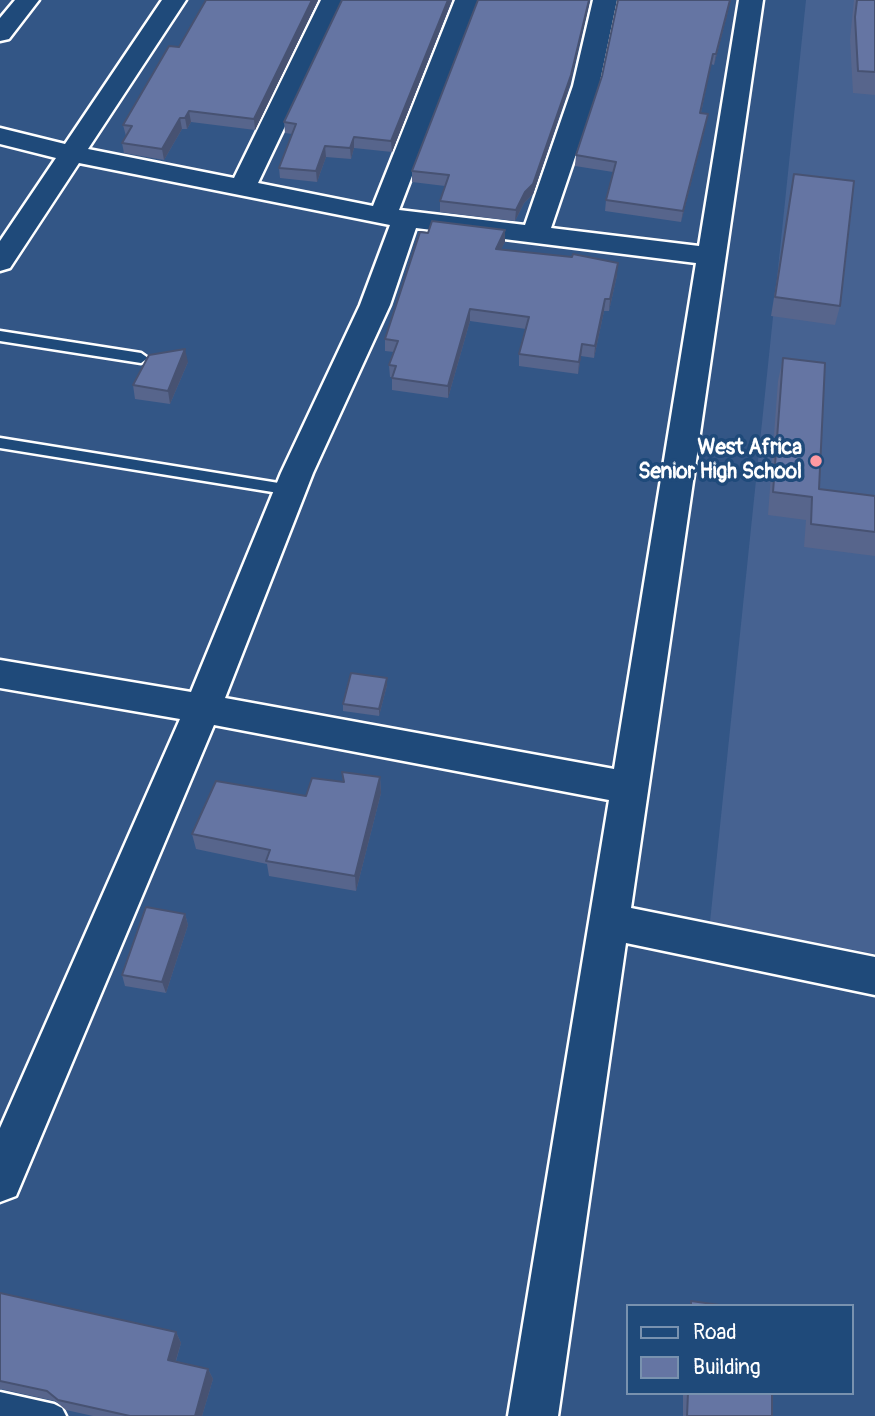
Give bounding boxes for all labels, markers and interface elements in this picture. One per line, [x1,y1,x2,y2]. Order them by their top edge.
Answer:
place label: West Africa Senior High School [638,436,802,486]
marker: West Africa Senior High School [808,453,824,469]
legend [626,1304,854,1395]
text: Road [693,1319,737,1346]
text: Building [693,1354,760,1381]

